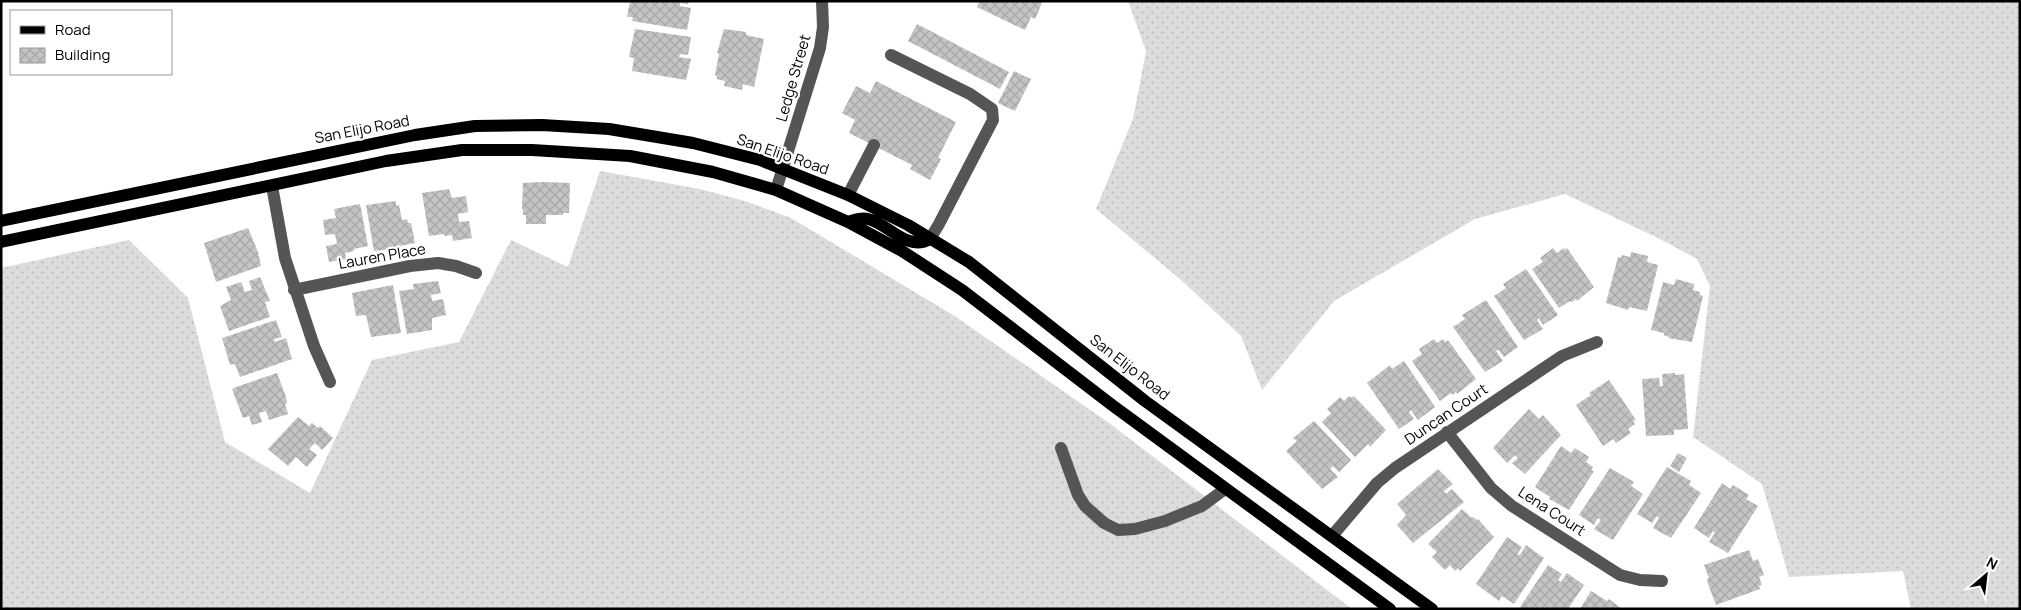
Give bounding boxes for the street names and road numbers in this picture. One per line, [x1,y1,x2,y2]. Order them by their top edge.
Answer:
street label: Ledge Street [771,32,815,124]
street label: San Elijo Road [313,110,411,148]
street label: San Elijo Road [734,128,832,180]
street label: Lauren Place [337,238,428,274]
street label: San Elijo Road [1086,329,1174,405]
street label: Duncan Court [1400,378,1492,450]
street label: Lena Court [1514,481,1590,541]

